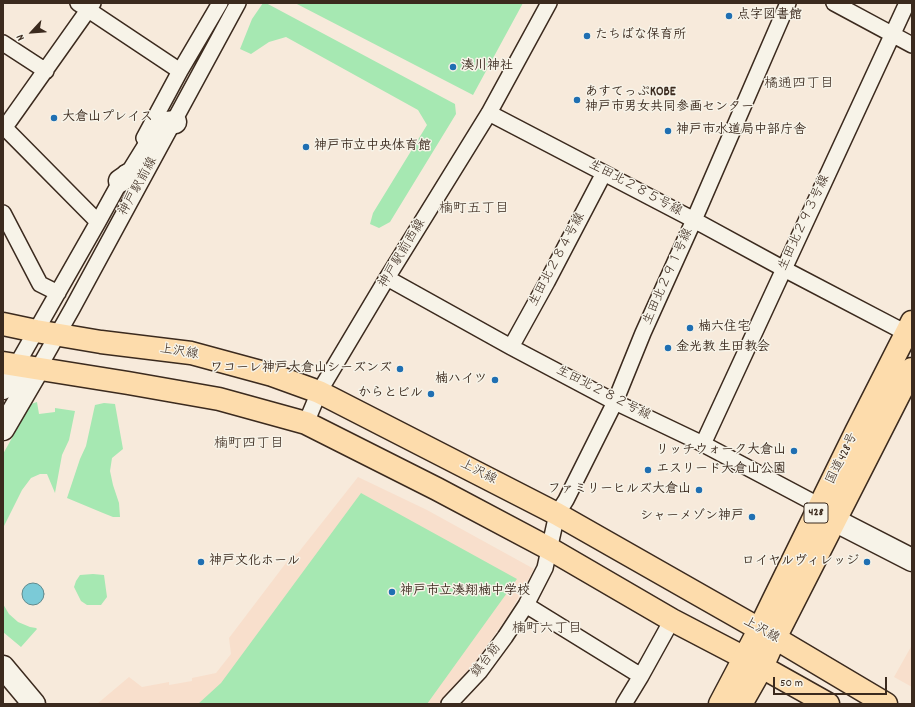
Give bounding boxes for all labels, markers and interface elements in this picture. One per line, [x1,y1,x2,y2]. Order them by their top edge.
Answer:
place label: 点字図書館 [737,8,802,24]
marker: 点字図書館 [724,11,734,21]
north arrow [12,12,52,52]
place label: たちばな保育所 [595,28,686,44]
text: N [13,31,30,43]
marker: たちばな保育所 [582,31,592,41]
place label: 湊川神社 [461,59,513,75]
marker: 湊川神社 [448,62,458,72]
district label: 橘通四丁目 [764,77,834,93]
place label: あすてっぷKOBE 神戸市男女共同参画センター [585,85,754,116]
marker: あすてっぷKOBE 神戸市男女共同参画センター [572,95,582,105]
place label: 大倉山プレイス [62,110,153,126]
marker: 大倉山プレイス [49,113,59,123]
place label: 神戸市水道局中部庁舎 [676,123,806,139]
marker: 神戸市水道局中部庁舎 [663,126,673,136]
place label: 神戸市立中央体育館 [314,139,431,155]
marker: 神戸市立中央体育館 [301,142,311,152]
street label: 神戸駅前線 [116,155,162,219]
street label: 生田北２８５号線 [585,158,685,220]
street label: 生田北２９３号線 [776,173,834,273]
district label: 楠町五丁目 [439,202,509,218]
street label: 生田北２８４号線 [527,210,589,310]
street label: 神戸駅前西線 [376,217,430,291]
street label: 生田北２９１号線 [641,226,697,328]
place label: 楠六住宅 [698,320,750,336]
marker: 楠六住宅 [685,323,695,333]
place label: 金光教 生田教会 [676,340,770,356]
street label: 上沢線 [159,342,199,364]
marker: 金光教 生田教会 [663,343,673,353]
place label: ワコーレ神戸大倉山シーズンズ [210,361,392,377]
street label: 生田北２８２号線 [553,363,653,425]
marker: ワコーレ神戸大倉山シーズンズ [395,364,405,374]
place label: 楠ハイツ [435,372,487,388]
marker: 楠ハイツ [490,375,500,385]
place label: からとビル [358,386,423,402]
marker: からとビル [426,389,436,399]
street label: 国道428号 [824,431,862,487]
district label: 楠町四丁目 [214,437,284,453]
place label: リッチウォーク大倉山 [656,443,786,459]
marker: リッチウォーク大倉山 [789,446,799,456]
street label: 上沢線 [457,457,499,489]
place label: エスリード大倉山公園 [656,462,786,478]
marker: エスリード大倉山公園 [643,465,653,475]
place label: ファミリーヒルズ大倉山 [548,482,691,498]
marker: ファミリーヒルズ大倉山 [694,485,704,495]
road number: 428 [804,503,828,523]
place label: シャーメゾン神戸 [640,509,744,525]
marker: シャーメゾン神戸 [747,512,757,522]
place label: 神戸文化ホール [209,554,300,570]
place label: ロイヤルヴィレッジ [742,554,859,570]
marker: 神戸文化ホール [196,557,206,567]
marker: ロイヤルヴィレッジ [862,557,872,567]
place label: 神戸市立湊翔楠中学校 [400,584,530,600]
marker: 神戸市立湊翔楠中学校 [387,587,397,597]
street label: 上沢線 [740,615,782,647]
district label: 楠町六丁目 [512,622,582,638]
street label: 鎮台筋 [469,641,505,681]
scale bar [775,669,889,695]
text: 50 m [780,675,803,692]

